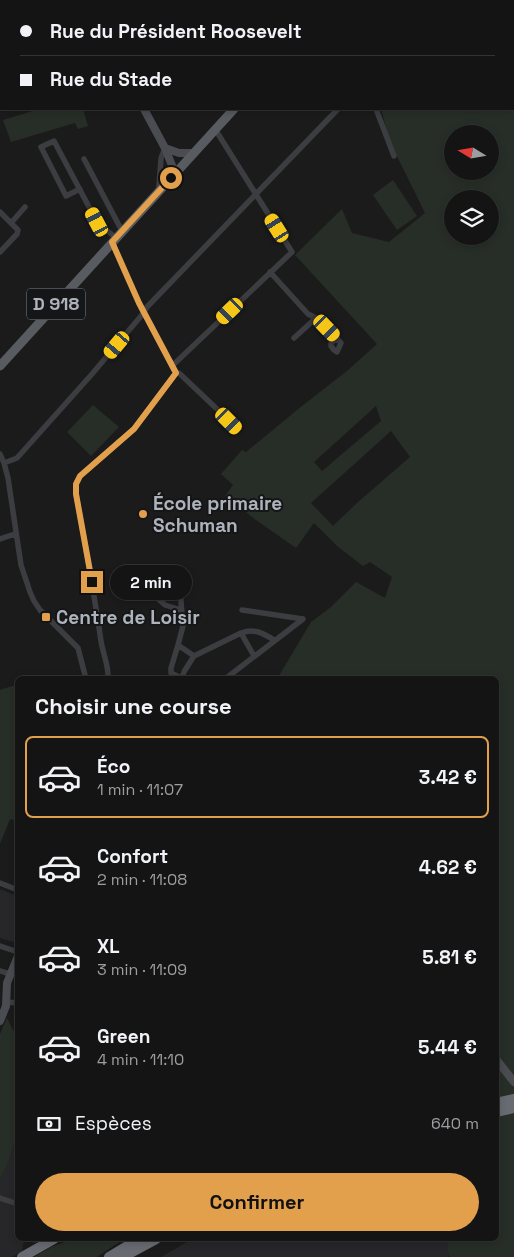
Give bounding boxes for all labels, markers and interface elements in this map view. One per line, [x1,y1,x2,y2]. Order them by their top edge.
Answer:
text: Rue du Président Roosevelt [50,19,302,44]
text: Rue du Stade [50,67,172,92]
north arrow [444,125,499,180]
map controls [444,125,499,245]
route start [160,167,182,189]
button: layers [444,190,499,245]
car [83,205,110,239]
car [262,211,291,245]
road number: D 918 [27,288,85,320]
car [213,295,246,327]
car [311,312,342,344]
car [101,329,132,361]
car [213,405,244,437]
place label: École primaire Schuman [153,491,282,538]
marker: École primaire Schuman [137,508,149,520]
callout: 2 min [110,564,192,600]
route end [81,571,103,593]
text: 2 min [130,572,172,593]
place label: Centre de Loisir [56,605,200,630]
marker: Centre de Loisir [40,611,52,623]
text: Choisir une course [35,692,232,720]
text: Éco [97,754,130,779]
icon: car [37,755,82,800]
text: 3.42 € [419,765,477,790]
text: 1 min · 11:07 [97,779,183,800]
text: Confort [97,844,168,869]
icon: car [37,845,82,890]
text: 4.62 € [419,855,477,880]
text: 2 min · 11:08 [97,869,187,890]
text: XL [97,934,120,959]
icon: car [37,935,82,980]
text: 5.81 € [422,945,477,970]
text: 3 min · 11:09 [97,959,187,980]
text: Green [97,1024,150,1049]
icon: car [37,1025,82,1070]
text: 5.44 € [418,1035,477,1060]
text: 4 min · 11:10 [97,1049,184,1070]
icon: cash [35,1110,63,1138]
text: Espèces [75,1111,152,1136]
text: 640 m [431,1113,479,1134]
button: Confirmer [35,1173,479,1231]

